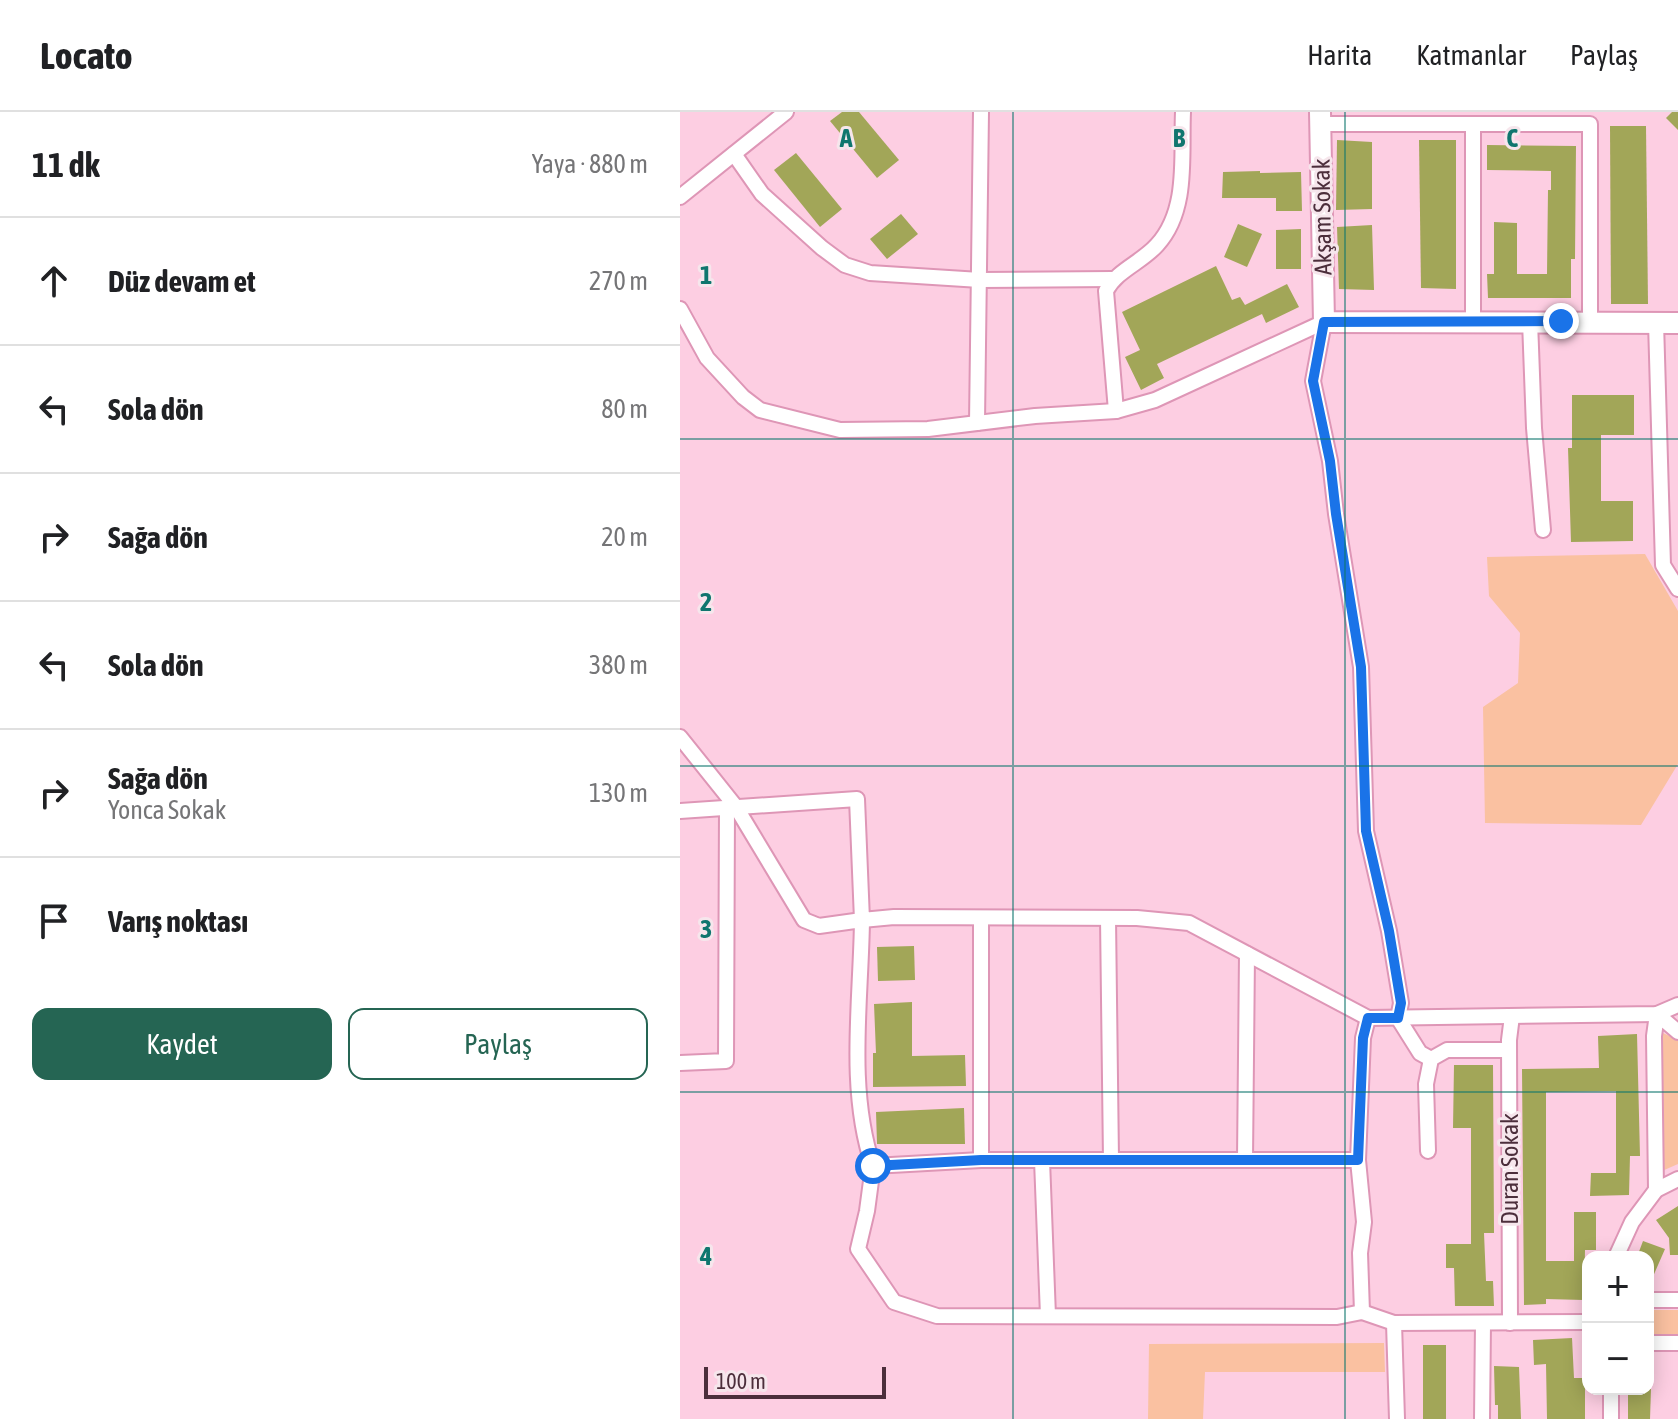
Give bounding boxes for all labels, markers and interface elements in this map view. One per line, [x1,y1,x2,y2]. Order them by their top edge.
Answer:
text: Locato [40,34,133,77]
text: Harita [1307,39,1372,71]
text: Katmanlar [1416,39,1526,71]
text: Paylaş [1570,39,1638,71]
text: A [839,123,853,153]
text: B [1173,123,1186,153]
text: C [1506,123,1518,153]
text: 11 dk [32,145,100,184]
text: Yaya · 880 m [532,149,648,179]
street label: Akşam Sokak [1307,158,1337,275]
icon: ahead [32,259,76,303]
text: 1 [700,260,712,290]
text: Düz devam et [108,264,256,298]
text: 270 m [589,266,648,296]
route end [1543,303,1579,339]
icon: left [32,387,76,431]
text: Sola dön [108,392,204,426]
text: 80 m [601,394,648,424]
icon: right [32,515,76,559]
text: Sağa dön [108,520,208,554]
text: 20 m [601,522,648,552]
text: 2 [700,587,712,617]
icon: left [32,643,76,687]
text: Sola dön [108,648,204,682]
text: 380 m [589,650,648,680]
text: Sağa dön [108,761,208,795]
icon: right [32,771,76,815]
text: 130 m [589,778,648,808]
text: Yonca Sokak [108,795,226,825]
icon: arrive [32,899,76,943]
text: Varış noktası [108,904,248,938]
text: 3 [700,914,712,944]
button: Kaydet [32,1008,332,1080]
button: Paylaş [348,1008,648,1080]
street label: Duran Sokak [1496,1113,1523,1225]
route start [855,1148,891,1184]
text: 4 [699,1241,712,1271]
map controls [1582,1251,1654,1395]
button: + [1582,1251,1654,1323]
button: − [1582,1323,1654,1395]
scale bar [704,1363,886,1399]
text: 100 m [716,1368,766,1394]

